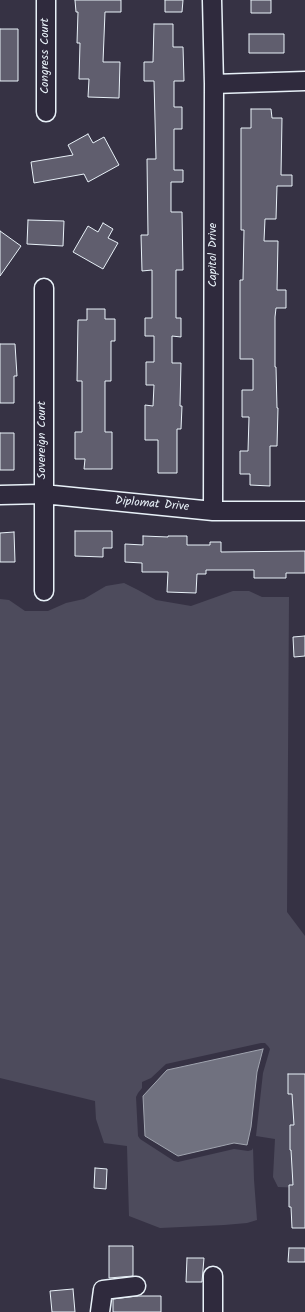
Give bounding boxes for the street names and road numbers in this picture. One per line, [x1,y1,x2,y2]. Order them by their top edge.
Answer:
street label: Congress Court [39,18,53,94]
street label: Capitol Drive [207,223,221,287]
street label: Sovereign Court [36,401,50,479]
street label: Diplomat Drive [114,495,190,515]

